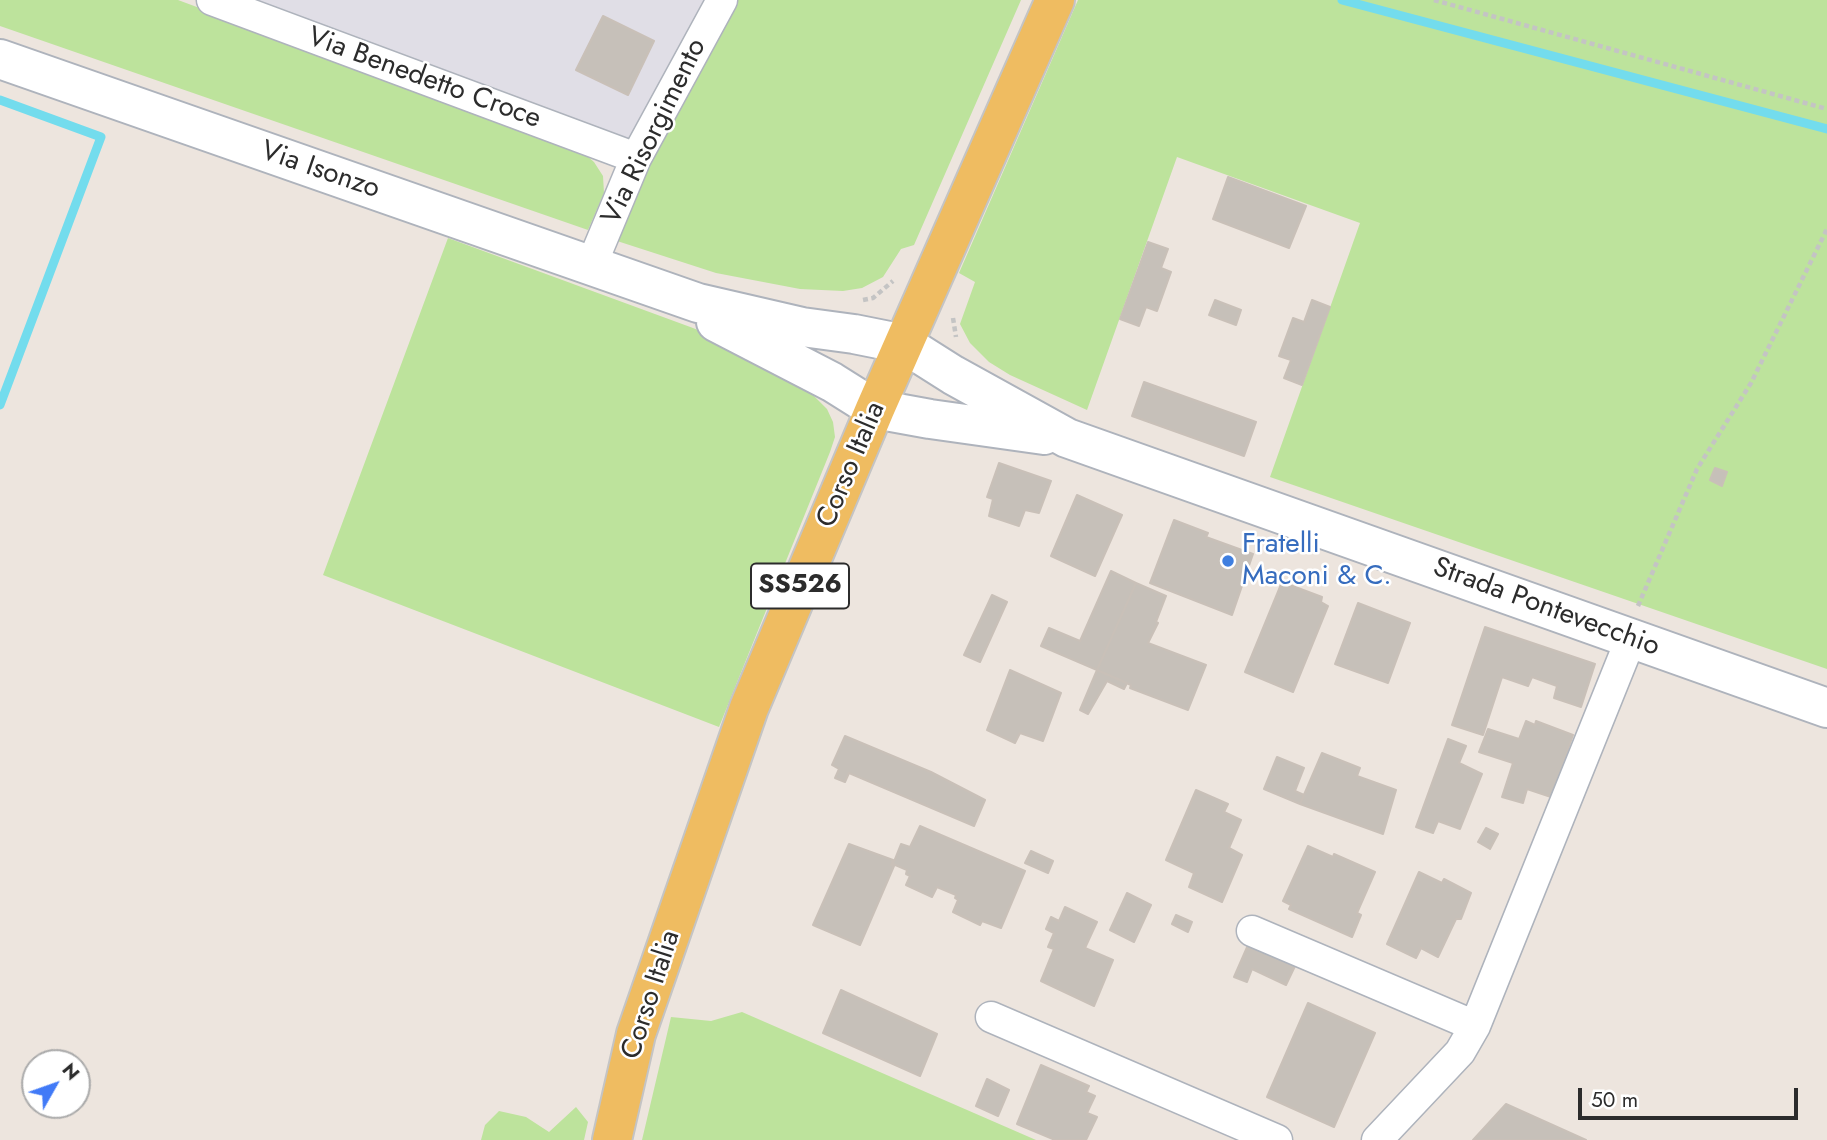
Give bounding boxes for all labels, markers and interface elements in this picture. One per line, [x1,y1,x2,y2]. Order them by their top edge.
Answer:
street label: Via Benedetto Croce [303,21,545,137]
street label: Via Risorgimento [596,34,714,230]
street label: Via Isonzo [256,135,384,207]
street label: Corso Italia [810,397,894,533]
place label: Fratelli Maconi & C. [1242,528,1392,594]
street label: Strada Pontevecchio [1428,551,1664,665]
marker: Fratelli Maconi & C. [1220,553,1236,569]
road number: SS526 [751,564,849,608]
street label: Corso Italia [615,926,689,1064]
north arrow [21,1049,91,1119]
text: N [56,1057,86,1086]
scale bar [1582,1074,1802,1118]
text: 50 m [1591,1085,1638,1115]

